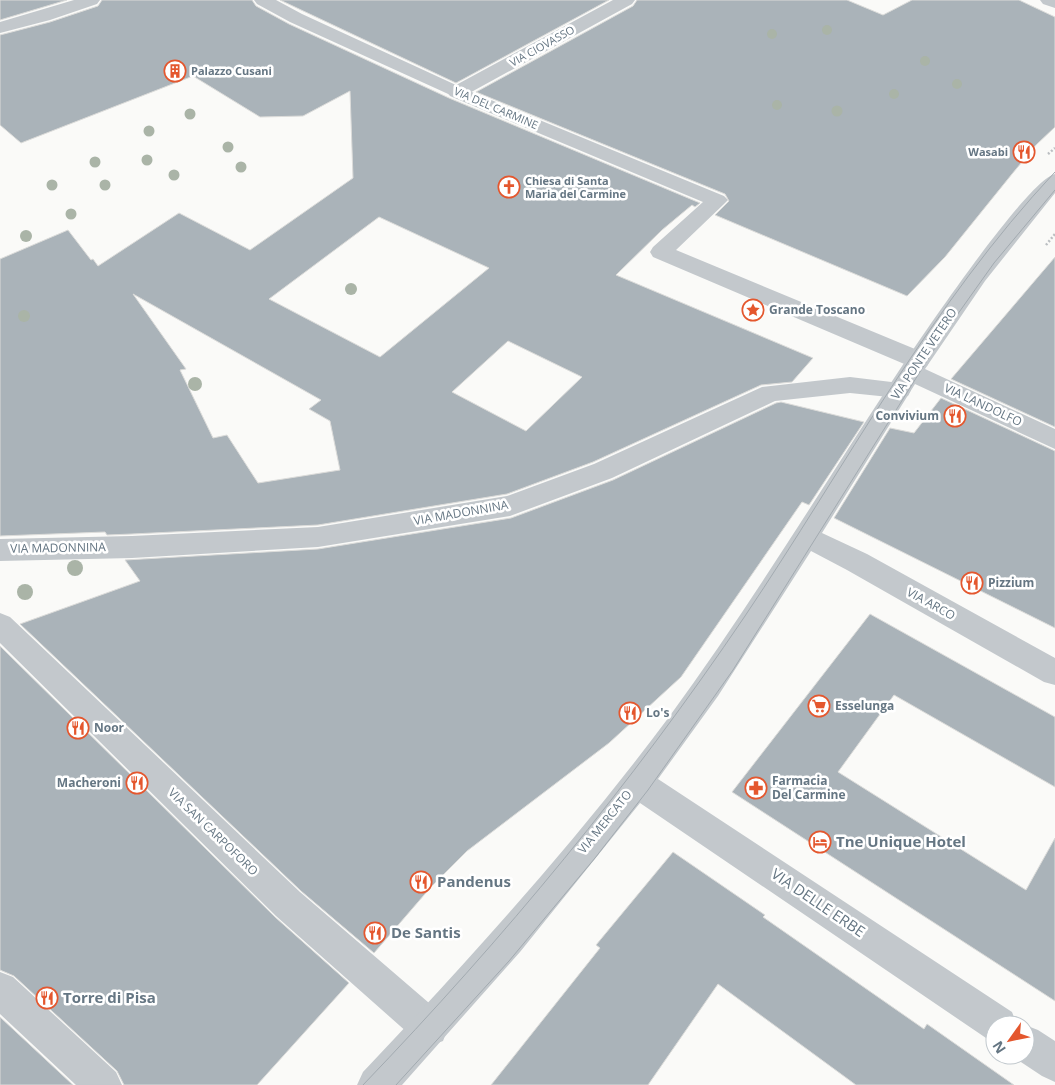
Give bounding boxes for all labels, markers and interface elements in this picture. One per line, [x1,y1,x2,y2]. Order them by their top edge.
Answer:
street label: VIA CIOVASSO [507,22,577,70]
building icon: Palazzo Cusani [163,59,187,83]
place label: Palazzo Cusani [191,63,272,78]
street label: VIA DEL CARMINE [452,83,541,132]
restaurant icon: Wasabi [1012,140,1036,164]
place label: Wasabi [968,144,1008,159]
place label: Chiesa di Santa Maria del Carmine [525,173,627,201]
church icon: Chiesa di Santa Maria del Carmine [497,175,521,199]
place icon: Grande Toscano [741,298,765,322]
place label: Grande Toscano [769,301,865,318]
street label: VIA PONTE VETERO [887,305,961,403]
street label: VIA LANDOLFO [942,379,1025,430]
restaurant icon: Convivium [943,404,967,428]
place label: Convivium [875,407,939,424]
street label: VIA MADONNINA [412,496,510,529]
street label: VIA MADONNINA [10,538,106,557]
restaurant icon: Pizzium [960,571,984,595]
place label: Pizzium [988,574,1034,591]
street label: VIA ARCO [904,583,959,624]
supermarket icon: Esselunga [807,694,831,718]
place label: Esselunga [835,697,894,714]
restaurant icon: Lo's [618,701,642,725]
place label: Lo's [646,704,669,721]
restaurant icon: Noor [66,716,90,740]
place label: Noor [94,719,125,736]
restaurant icon: Macheroni [125,771,149,795]
place label: Farmacia Del Carmine [772,772,846,803]
place label: Macheroni [57,774,121,791]
pharmacy icon: Farmacia Del Carmine [744,776,768,800]
street label: VIA SAN CARPOFORO [165,784,262,879]
street label: VIA MERCATO [574,786,636,857]
hotel icon: Tne Unique Hotel [808,830,832,854]
place label: Tne Unique Hotel [836,831,966,851]
street label: VIA DELLE ERBE [768,863,869,941]
restaurant icon: Pandenus [409,870,433,894]
place label: Pandenus [437,871,511,891]
restaurant icon: De Santis [363,921,387,945]
place label: De Santis [391,922,461,942]
restaurant icon: Torre di Pisa [35,986,59,1010]
place label: Torre di Pisa [63,987,156,1007]
north arrow [985,1015,1035,1065]
text: N [988,1037,1010,1057]

